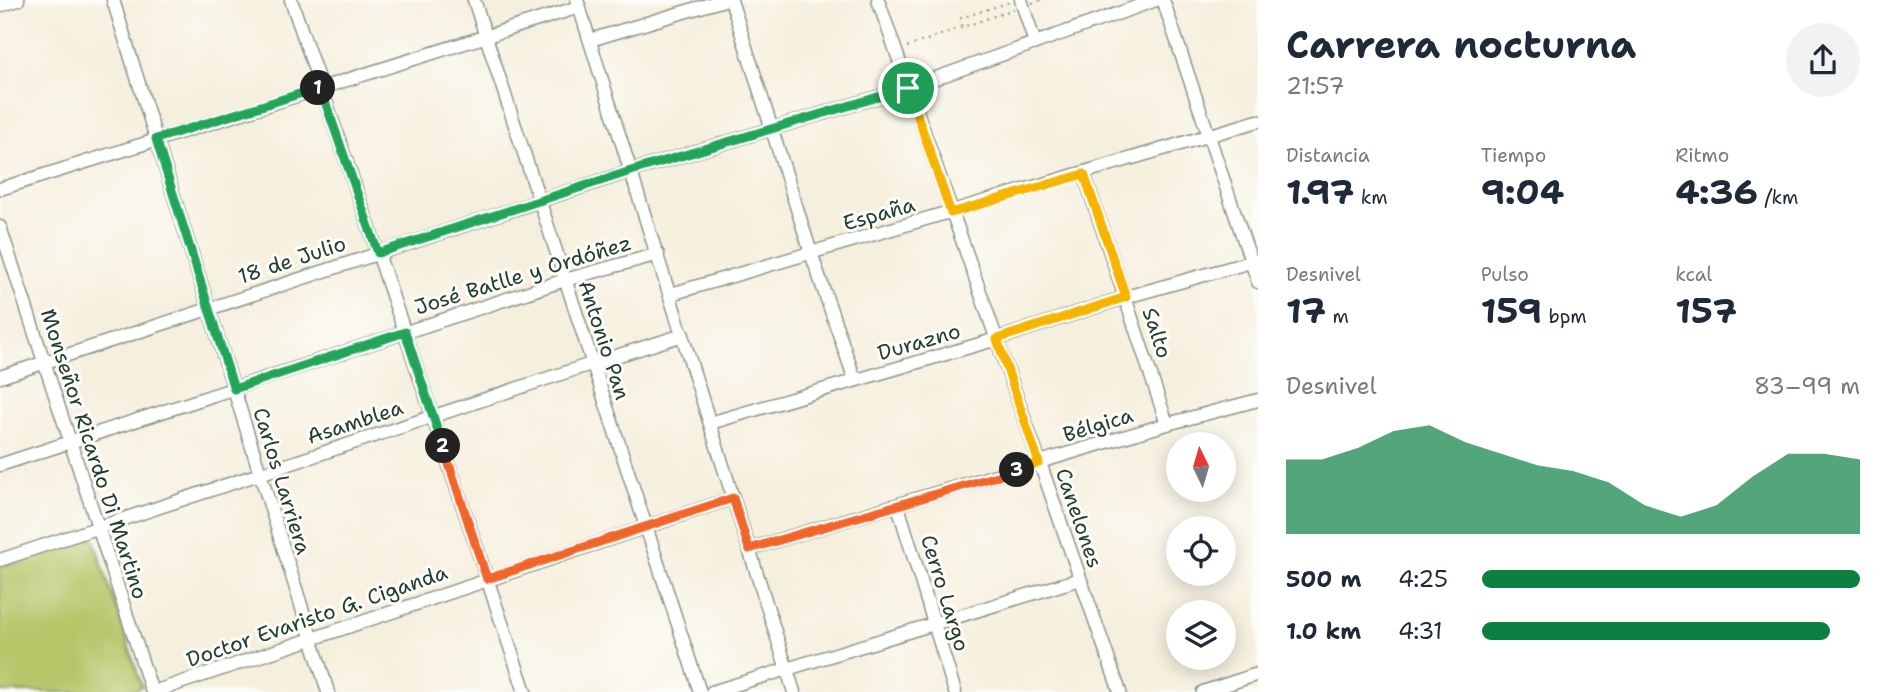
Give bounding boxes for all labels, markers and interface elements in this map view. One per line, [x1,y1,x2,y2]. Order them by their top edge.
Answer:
text: Carrera nocturna [1286,19,1636,70]
button: share [1786,23,1860,97]
pin [878,58,938,118]
icon: arrive [889,69,927,107]
pin: 1 [300,70,336,106]
text: 21:57 [1286,71,1345,101]
text: 1 [313,75,322,100]
text: Distancia [1286,143,1370,168]
text: Tiempo [1481,143,1546,168]
text: Ritmo [1675,143,1729,168]
text: 1.97 [1286,168,1354,215]
text: 9:04 [1481,168,1564,215]
text: 4:36 [1675,168,1758,215]
text: km [1354,185,1388,210]
text: /km [1758,185,1798,210]
street label: España [840,190,918,238]
street label: 18 de Julio [235,229,349,291]
street label: José Batlle y Ordóñez [411,229,635,321]
text: Desnivel [1286,262,1361,287]
text: Pulso [1481,262,1529,287]
text: kcal [1675,262,1712,287]
street label: Antonio Pan [572,277,637,403]
text: 17 [1286,287,1326,334]
text: 159 [1481,287,1542,334]
text: 157 [1675,287,1737,334]
street label: Salto [1136,304,1178,362]
text: m [1326,304,1349,329]
text: bpm [1542,304,1587,329]
street label: Monseñor Ricardo Di Martino [34,305,154,603]
street label: Durazno [874,317,964,367]
text: Desnivel [1286,371,1377,401]
text: 83–99 m [1754,371,1860,401]
street label: Asamblea [303,393,407,451]
street label: Bélgica [1060,401,1136,449]
street label: Carlos Larriera [246,404,318,558]
pin: 2 [426,428,460,464]
north arrow [1166,432,1236,502]
map controls [1166,432,1236,670]
text: 2 [436,433,449,458]
pin: 3 [1000,452,1034,488]
text: 3 [1010,457,1023,482]
street label: Canelones [1049,464,1109,572]
button: locate [1166,516,1236,586]
street label: Cerro Largo [914,531,976,655]
street label: Doctor Evaristo G. Ciganda [183,558,451,674]
text: 500 m [1286,564,1361,594]
text: 4:25 [1398,564,1448,594]
button: layers [1166,600,1236,670]
text: 1.0 km [1286,616,1361,646]
text: 4:31 [1398,616,1443,646]

